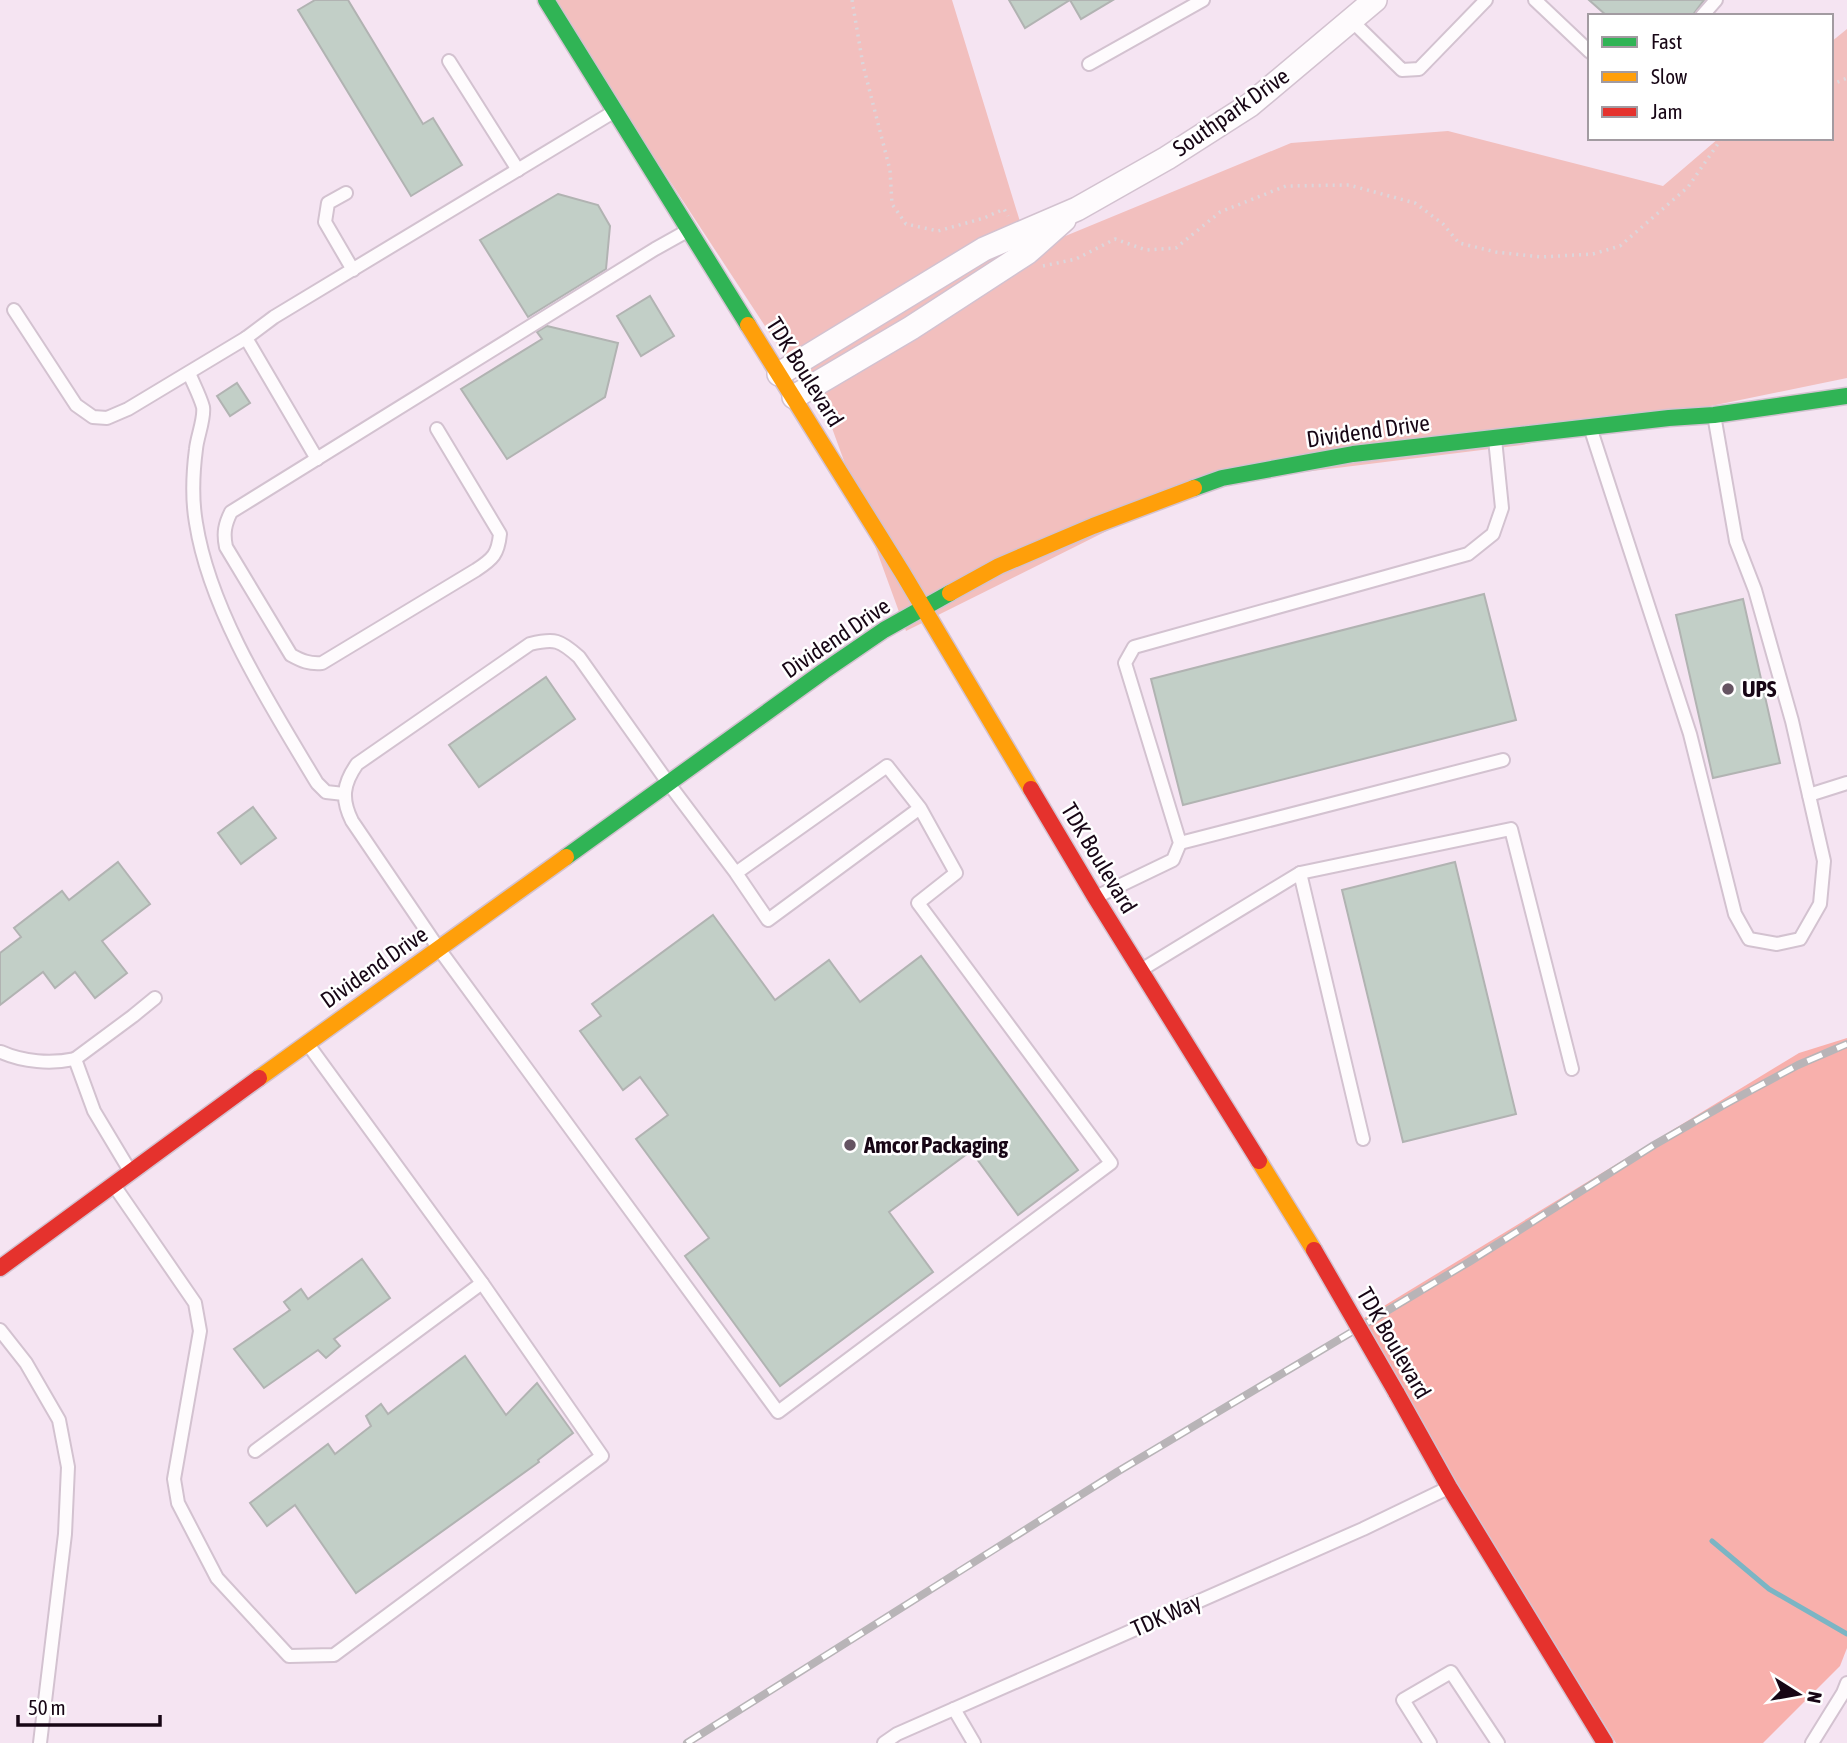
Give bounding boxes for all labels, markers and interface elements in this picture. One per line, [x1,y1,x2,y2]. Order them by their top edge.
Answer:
legend [1588,14,1833,140]
text: Fast [1651,29,1682,53]
street label: Southpark Drive [1168,62,1294,162]
text: Slow [1651,64,1688,88]
text: Jam [1651,99,1683,123]
street label: TDK Boulevard [761,313,849,431]
street label: Dividend Drive [1305,409,1431,453]
street label: Dividend Drive [777,593,895,683]
place label: UPS [1742,676,1777,702]
marker: UPS [1720,681,1736,697]
street label: TDK Boulevard [1056,798,1142,918]
street label: Dividend Drive [316,921,432,1013]
place label: Amcor Packaging [863,1132,1008,1158]
marker: Amcor Packaging [842,1137,858,1153]
street label: TDK Boulevard [1352,1283,1436,1403]
street label: TDK Way [1127,1588,1205,1642]
north arrow [1763,1659,1833,1729]
scale bar [18,1684,159,1728]
text: N [1803,1690,1827,1705]
text: 50 m [28,1695,66,1719]

